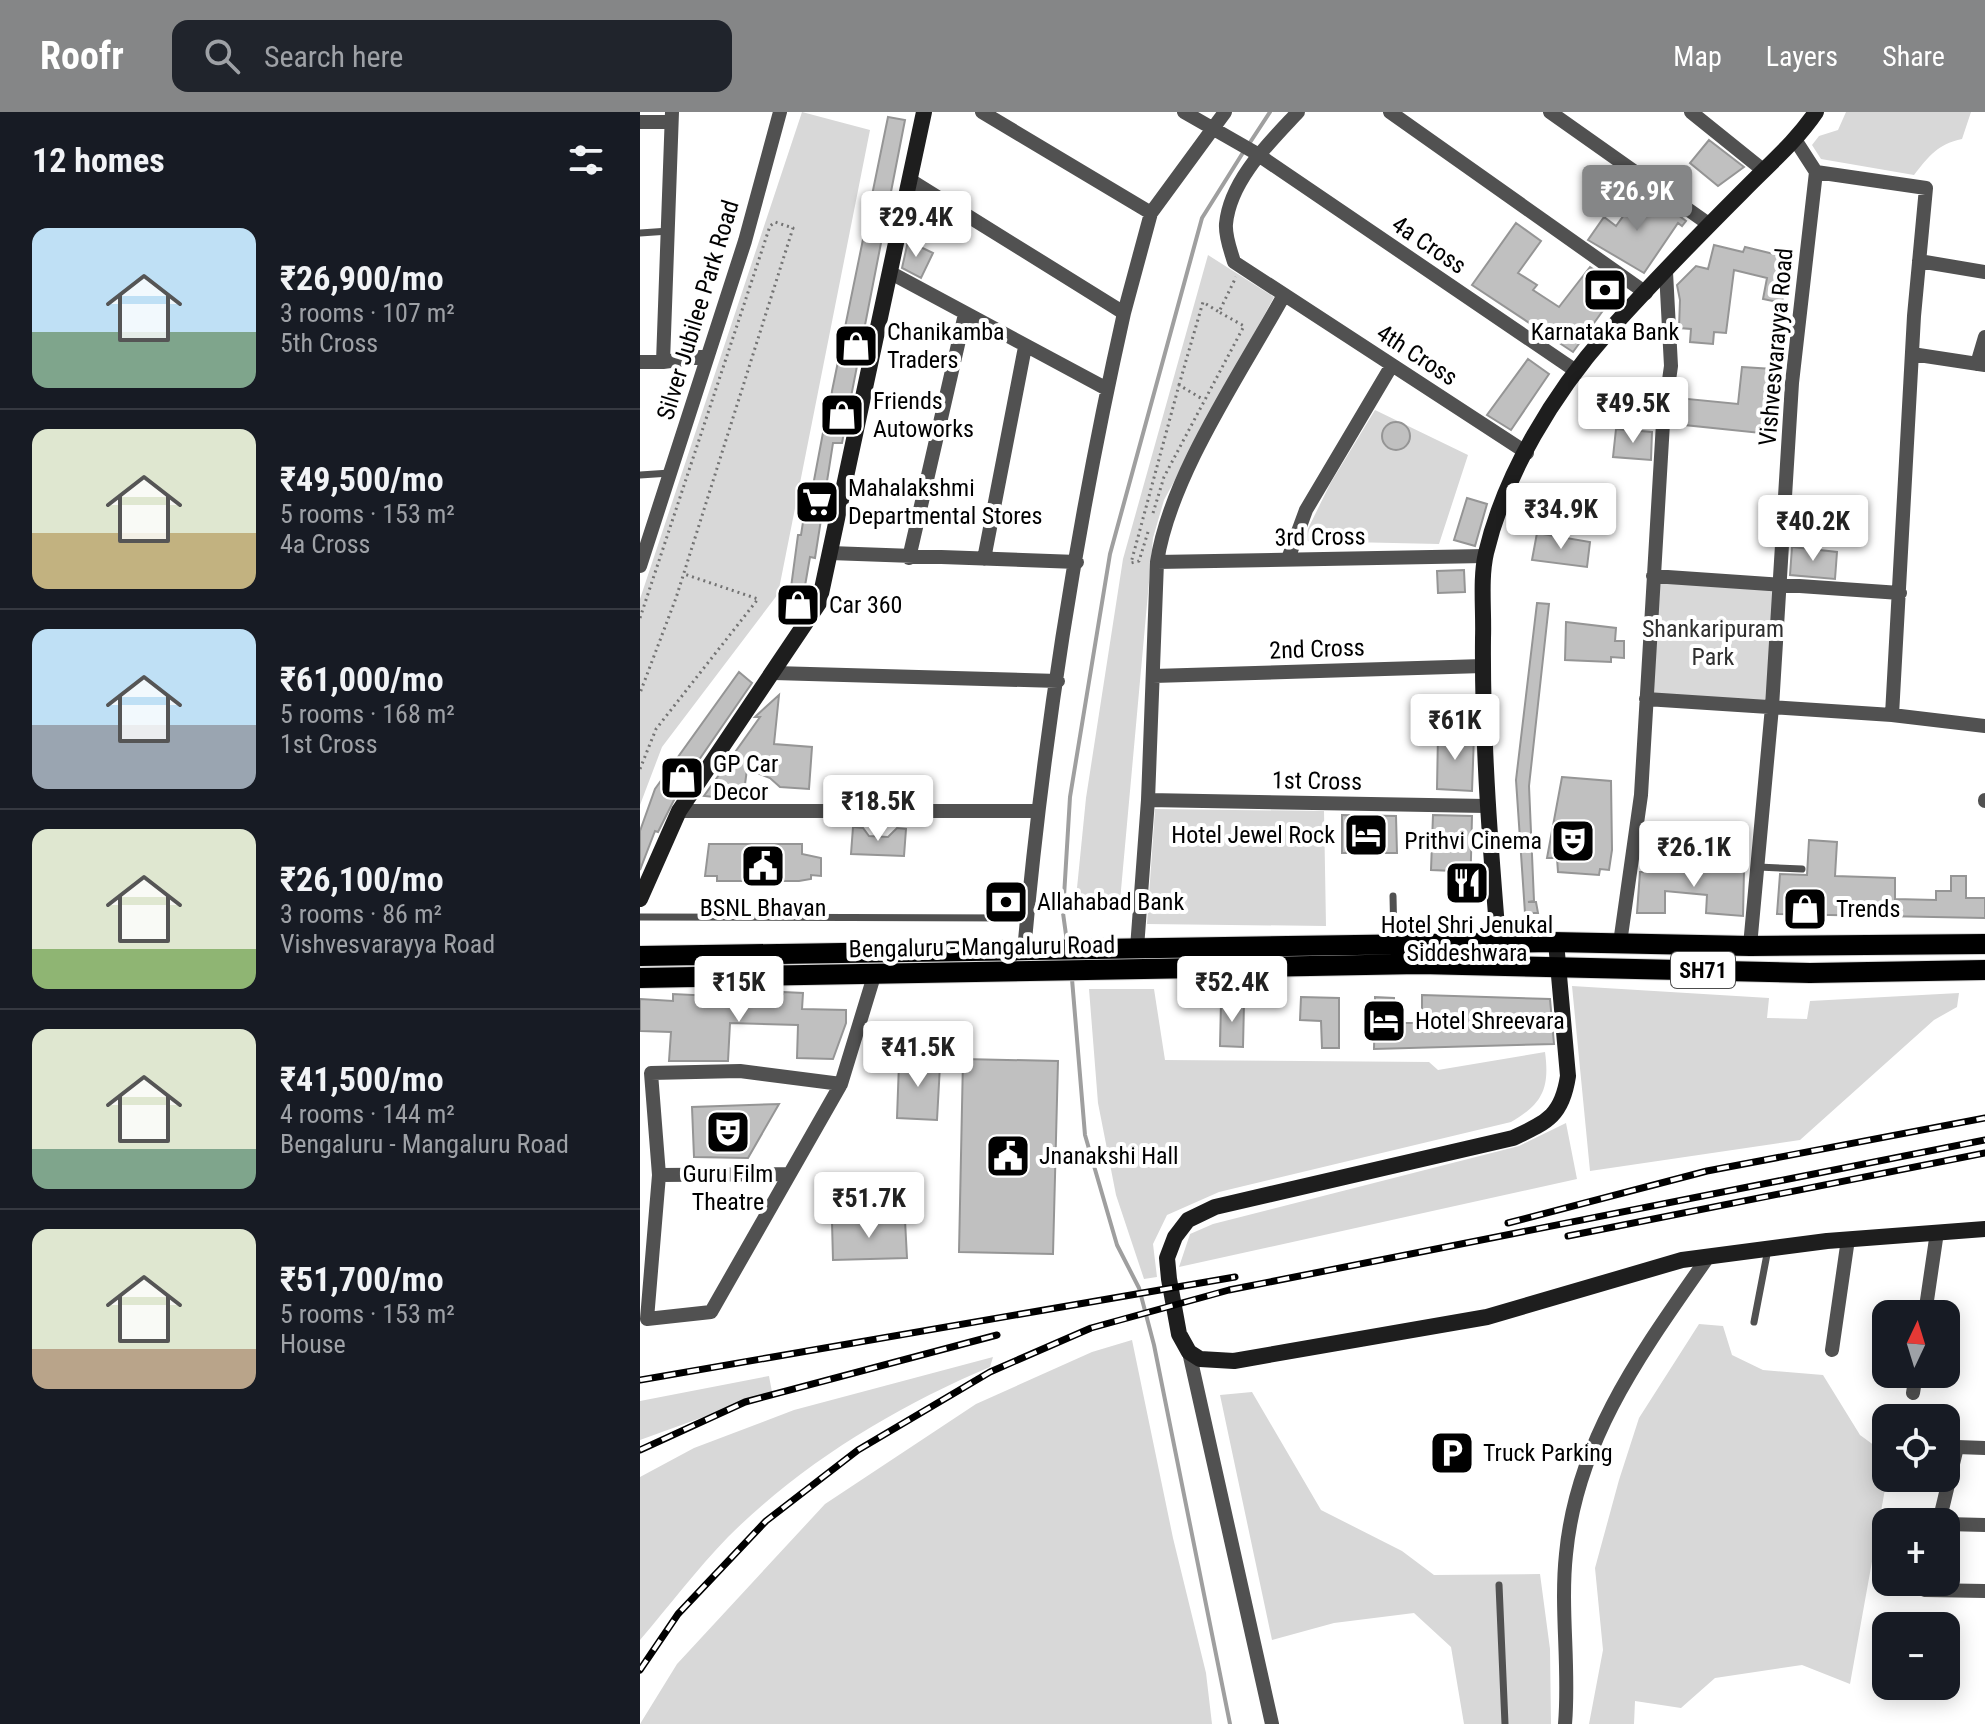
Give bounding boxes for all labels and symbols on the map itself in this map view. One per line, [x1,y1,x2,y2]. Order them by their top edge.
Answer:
pin: ₹26.9K [1572,165,1702,233]
pin: ₹29.4K [851,191,981,259]
street label: Silver Jubilee Park Road [651,197,745,423]
street label: 4a Cross [1387,210,1471,280]
street label: Vishvesvarayya Road [1753,247,1799,447]
bank icon: Karnataka Bank [1581,266,1629,314]
place label: Chanikamba Traders [887,318,1005,374]
place label: Karnataka Bank [1531,318,1679,346]
street label: 4th Cross [1371,319,1463,391]
shop icon: Chanikamba Traders [832,322,880,370]
pin: ₹49.5K [1568,377,1698,445]
place label: Friends Autoworks [873,387,974,443]
shop icon: Friends Autoworks [818,391,866,439]
place label: Mahalakshmi Departmental Stores [848,474,1042,530]
supermarket icon: Mahalakshmi Departmental Stores [793,478,841,526]
pin: ₹34.9K [1496,483,1626,551]
pin: ₹40.2K [1748,495,1878,563]
street label: 3rd Cross [1274,522,1366,552]
shop icon: Car 360 [774,581,822,629]
place label: Car 360 [829,591,902,619]
park label: Shankaripuram Park [1642,615,1784,671]
street label: 2nd Cross [1269,633,1365,665]
pin: ₹61K [1408,694,1502,762]
place label: GP Car Decor [713,750,778,806]
shop icon: GP Car Decor [658,754,706,802]
street label: 1st Cross [1272,766,1362,796]
pin: ₹18.5K [813,775,943,843]
hotel icon: Hotel Jewel Rock [1342,811,1390,859]
theatre icon: Prithvi Cinema [1549,817,1597,865]
place label: Hotel Jewel Rock [1171,821,1335,849]
pin: ₹26.1K [1629,821,1759,889]
place label: Prithvi Cinema [1404,827,1542,855]
public building icon: BSNL Bhavan [739,842,787,890]
restaurant icon: Hotel Shri Jenukal Siddeshwara [1443,859,1491,907]
bank icon: Allahabad Bank [982,878,1030,926]
shop icon: Trends [1781,885,1829,933]
place label: Allahabad Bank [1037,888,1184,916]
place label: BSNL Bhavan [700,894,826,922]
place label: Trends [1836,895,1900,923]
place label: Hotel Shri Jenukal Siddeshwara [1381,911,1553,967]
street label: Bengaluru - Mangaluru Road [848,931,1116,963]
road number: SH71 [1671,952,1735,988]
pin: ₹15K [692,956,786,1024]
pin: ₹52.4K [1167,956,1297,1024]
hotel icon: Hotel Shreevara [1360,997,1408,1045]
place label: Hotel Shreevara [1415,1007,1565,1035]
pin: ₹41.5K [853,1021,983,1089]
theatre icon: Guru Film Theatre [704,1108,752,1156]
public building icon: Jnanakshi Hall [984,1132,1032,1180]
place label: Jnanakshi Hall [1039,1142,1179,1170]
place label: Guru Film Theatre [683,1160,773,1216]
pin: ₹51.7K [804,1172,934,1240]
north arrow [1872,1300,1960,1388]
parking icon: Truck Parking [1428,1429,1476,1477]
place label: Truck Parking [1483,1439,1613,1467]

